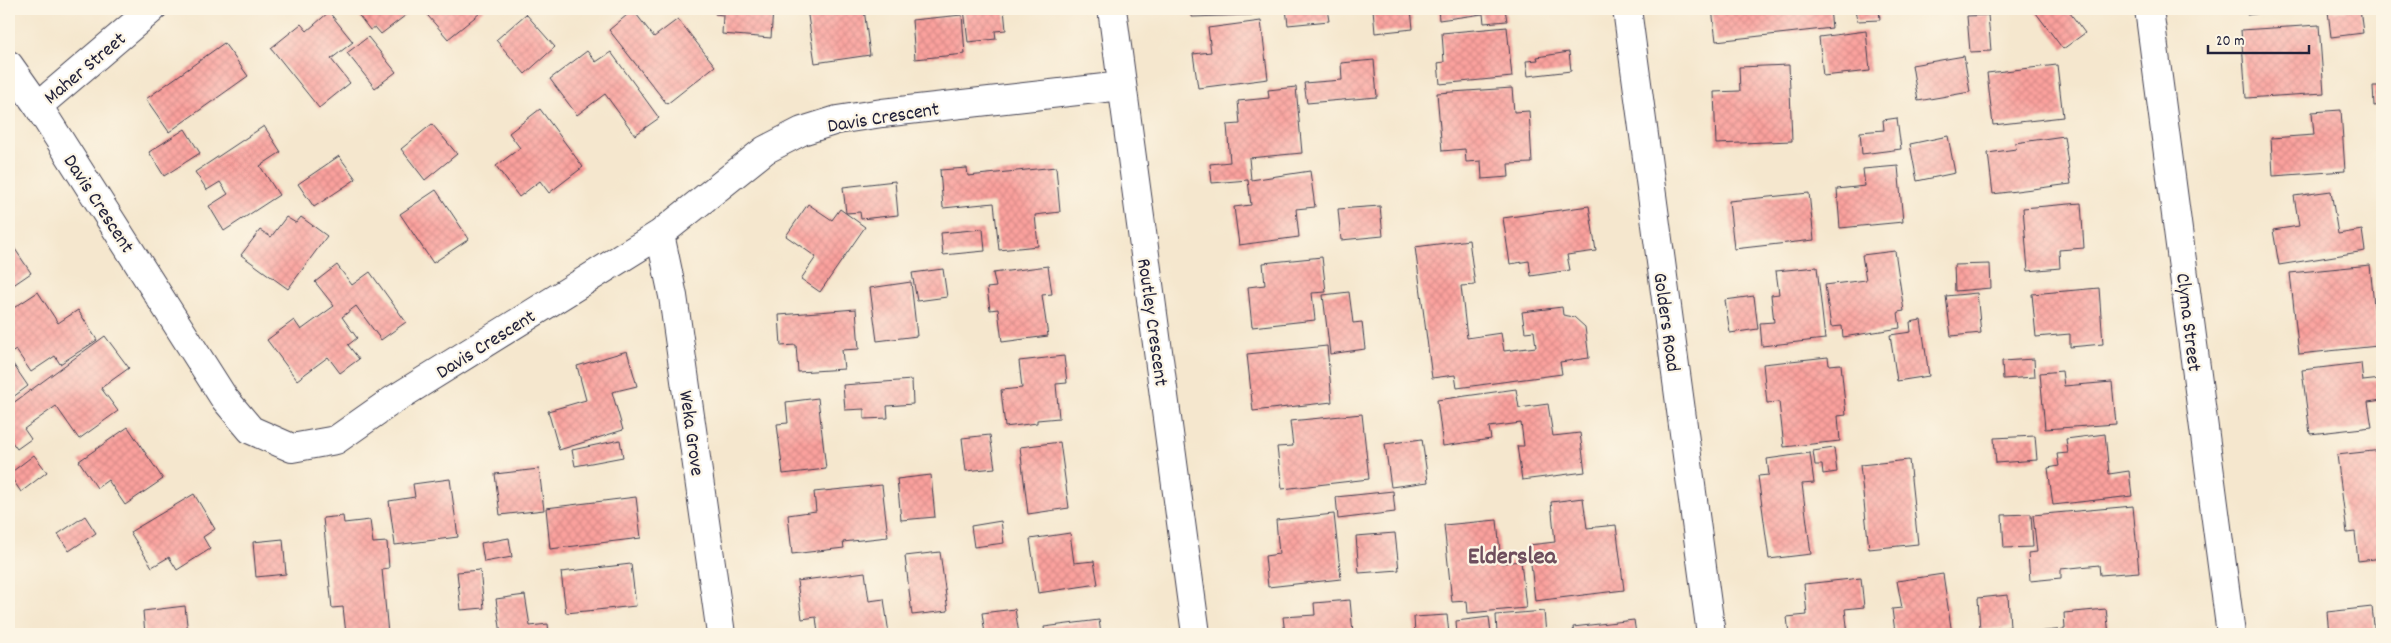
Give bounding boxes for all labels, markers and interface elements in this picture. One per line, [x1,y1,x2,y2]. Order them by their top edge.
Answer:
scale bar [2208,22,2310,54]
street label: Maher Street [39,27,133,112]
text: 20 m [2216,31,2244,53]
street label: Davis Crescent [826,96,941,142]
street label: Davis Crescent [55,150,140,260]
street label: Routley Crescent [1128,257,1174,388]
street label: Golders Road [1644,271,1686,374]
street label: Clyma Street [2167,272,2207,373]
street label: Davis Crescent [431,304,542,387]
street label: Weka Grove [670,389,710,478]
district label: Elderslea [1468,540,1558,576]

